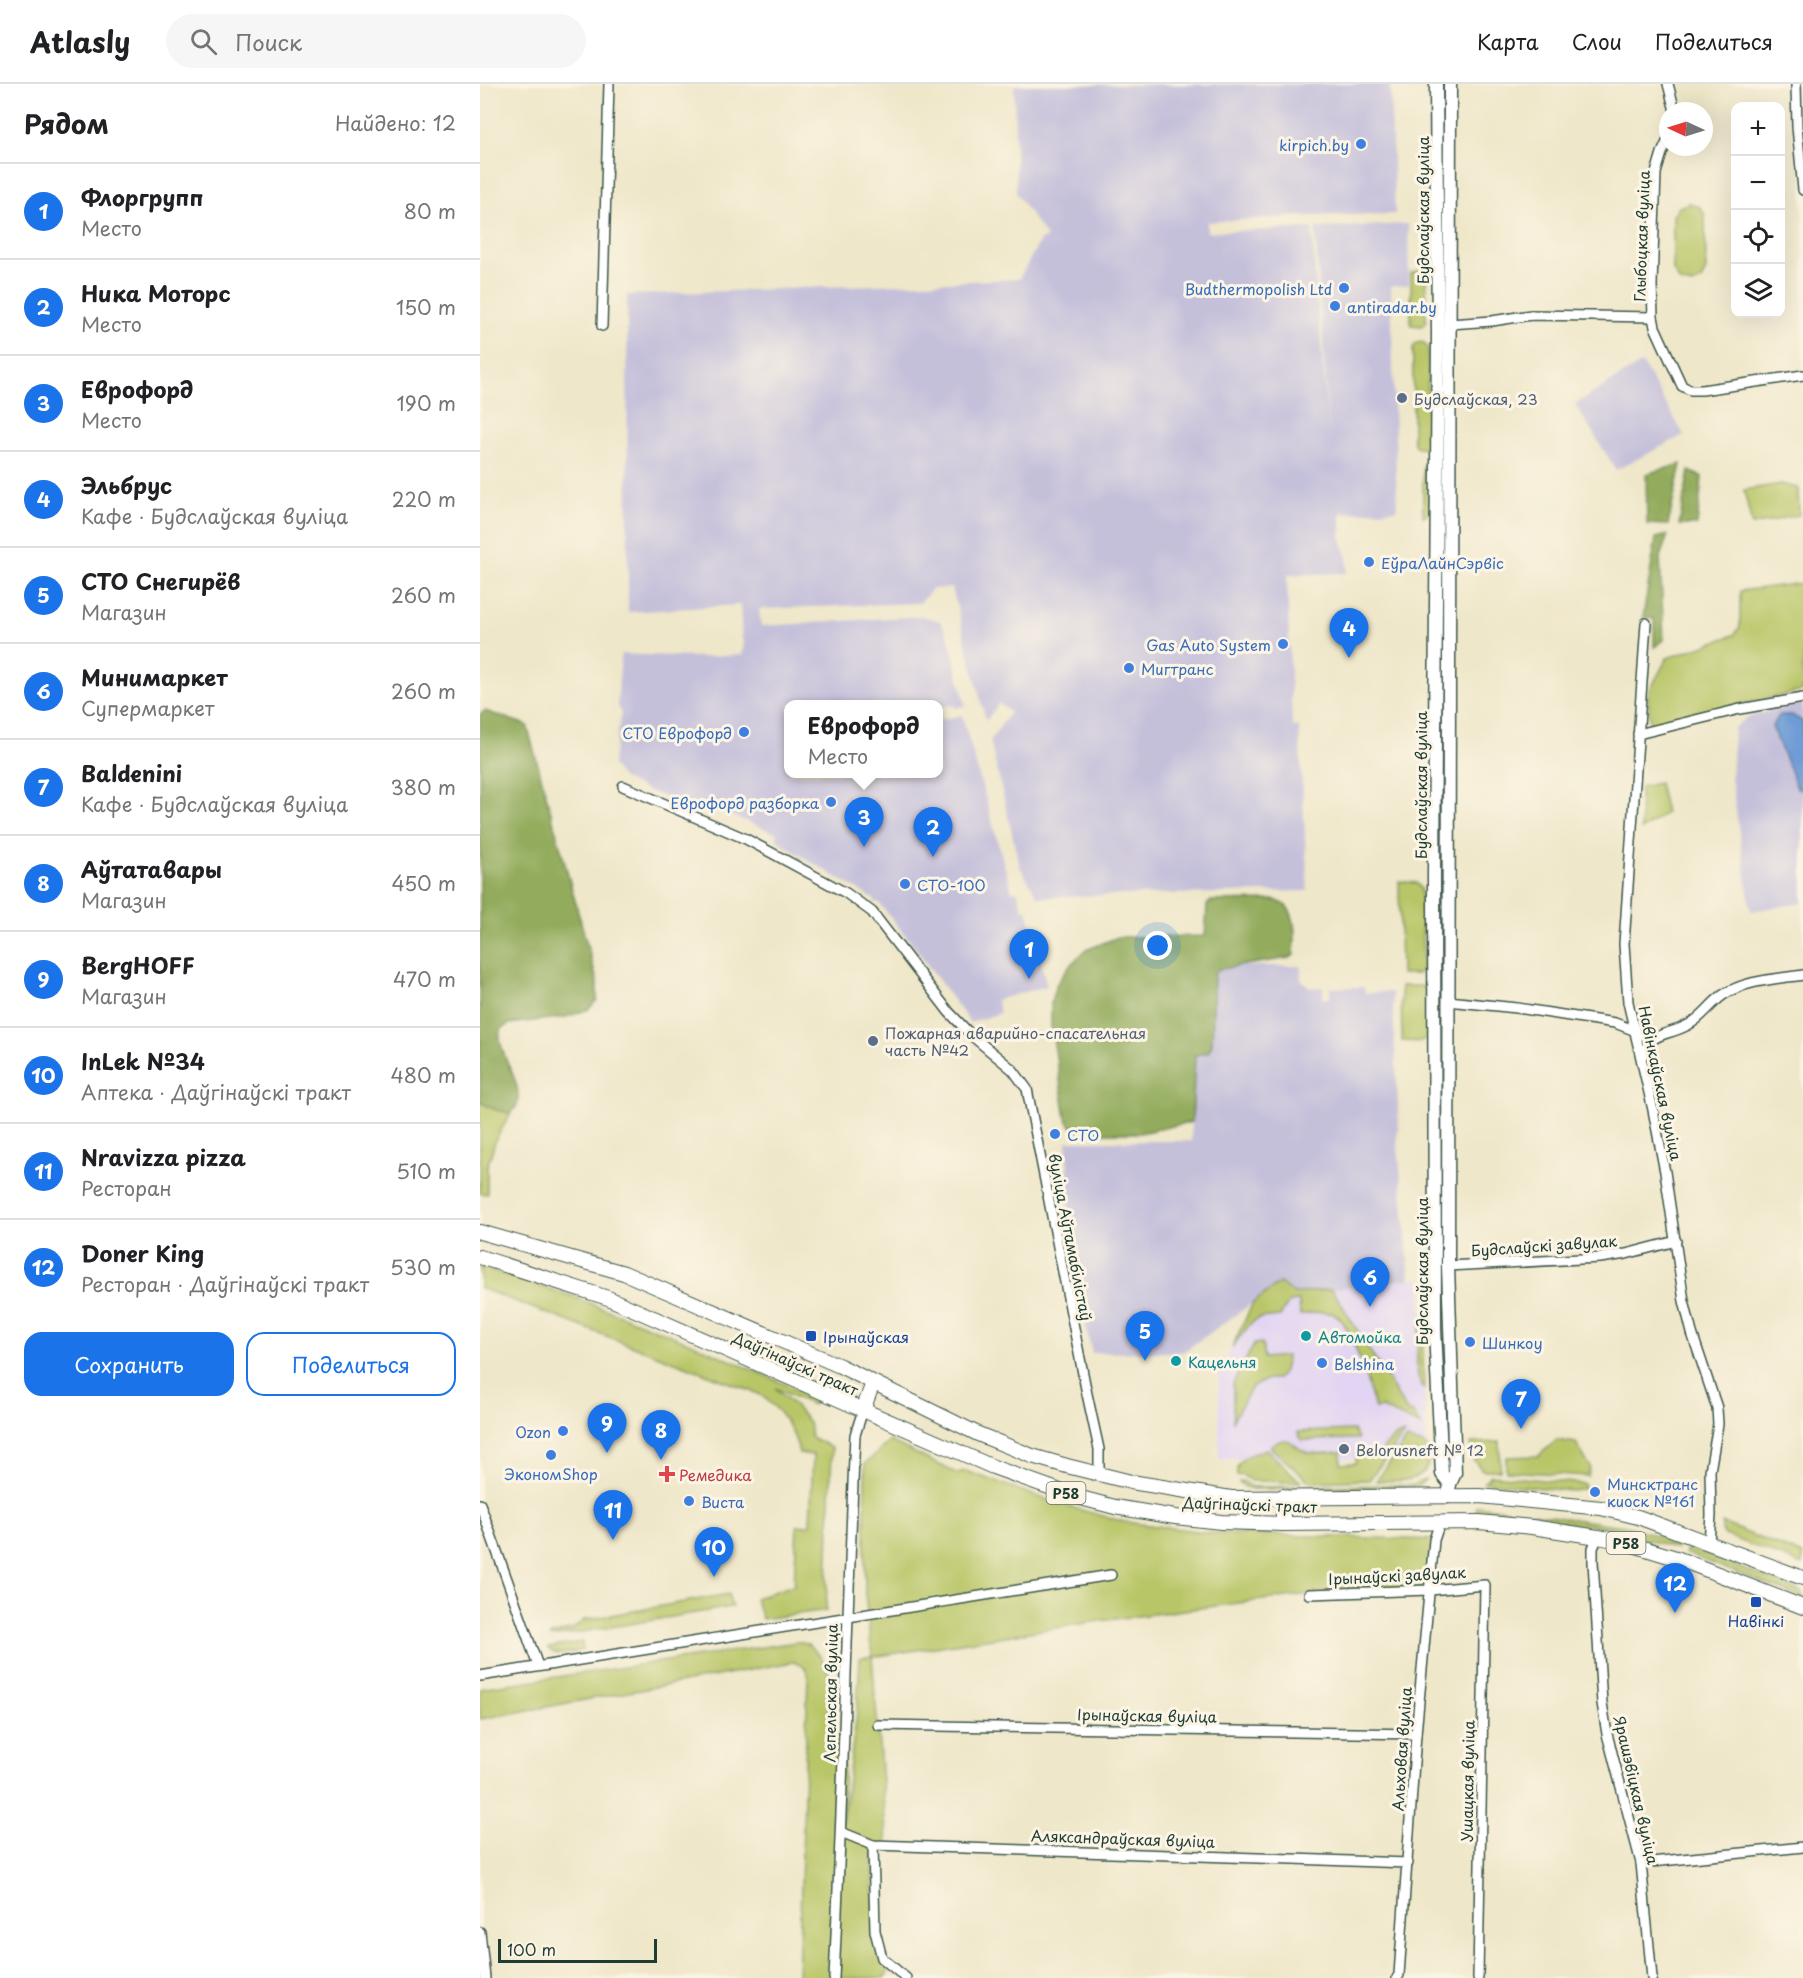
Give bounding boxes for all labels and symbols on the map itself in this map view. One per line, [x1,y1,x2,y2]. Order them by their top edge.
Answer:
north arrow [1659,102,1713,156]
place label: kirpich.by [1279,133,1349,156]
street label: Будслаўская вуліца [1411,135,1434,284]
marker: kirpich.by [1354,137,1368,151]
street label: Глыбоцкая вуліца [1627,169,1655,302]
place label: Budthermopolish Ltd [1185,277,1332,300]
marker: Budthermopolish Ltd [1337,281,1351,295]
place label: antiradar.by [1347,295,1437,318]
marker: antiradar.by [1328,299,1342,313]
place label: Будслаўская, 23 [1414,387,1538,410]
marker: Будслаўская, 23 [1395,391,1409,405]
place label: ЕўраЛайнСэрвіс [1381,551,1504,574]
marker: ЕўраЛайнСэрвіс [1362,555,1376,569]
pin: 4 [1330,608,1368,658]
place label: Gas Auto System [1146,633,1271,656]
marker: Gas Auto System [1276,637,1290,651]
place label: Мигтранс [1141,657,1214,680]
marker: Мигтранс [1122,661,1136,675]
street label: Будслаўская вуліца [1409,710,1432,859]
place label: СТО Еврофорд [622,721,732,744]
marker: СТО Еврофорд [737,725,751,739]
place label: Еврофорд разборка [670,791,820,814]
marker: Еврофорд разборка [824,795,838,809]
pin: 3 [844,798,884,847]
pin: 2 [914,808,952,857]
place label: СТО-100 [917,873,985,896]
marker: СТО-100 [898,877,912,891]
pin: 1 [1010,930,1048,979]
your location [1143,931,1172,960]
street label: Навінкаўская вуліца [1633,1004,1689,1163]
place label: Пожарная аварийно-спасательная часть №42 [885,1021,1146,1061]
marker: Пожарная аварийно-спасательная часть №42 [866,1034,880,1048]
place label: СТО [1067,1123,1099,1146]
marker: СТО [1048,1127,1062,1141]
street label: вуліца Аўтамабілістаў [1043,1151,1099,1323]
street label: Будслаўская вуліца [1410,1196,1433,1345]
street label: Будслаўскі завулак [1470,1228,1618,1262]
pin: 6 [1350,1258,1390,1307]
pin: 5 [1126,1312,1164,1361]
street label: Даўгінаўскі тракт [729,1325,863,1401]
place label: Ірынаўская [823,1325,909,1348]
place label: Автомойка [1318,1325,1402,1348]
marker: Ірынаўская [804,1329,818,1343]
marker: Автомойка [1299,1329,1313,1343]
place label: Шинкоу [1482,1331,1542,1354]
marker: Шинкоу [1463,1335,1477,1349]
place label: Кацельня [1188,1350,1257,1373]
place label: Belshina [1334,1352,1395,1375]
marker: Кацельня [1169,1354,1183,1368]
marker: Belshina [1315,1356,1329,1370]
pin: 7 [1502,1380,1540,1429]
pin: 9 [588,1404,626,1453]
pin: 8 [642,1410,681,1460]
place label: Ozon [515,1420,551,1443]
marker: Ozon [556,1424,570,1438]
place label: Belorusneft № 12 [1356,1438,1484,1461]
marker: Belorusneft № 12 [1337,1442,1351,1456]
marker: ЭкономShop [544,1448,558,1462]
place label: ЭкономShop [504,1462,598,1485]
place label: Ремедика [679,1463,752,1486]
marker: Ремедика [660,1467,674,1481]
place label: Минсктранс киоск №161 [1607,1472,1698,1512]
road number: Р58 [1046,1482,1086,1504]
marker: Минсктранс киоск №161 [1588,1485,1602,1499]
pin: 11 [594,1490,632,1540]
place label: Виста [701,1490,745,1513]
street label: Даўгінаўскі тракт [1181,1490,1319,1518]
marker: Виста [682,1494,696,1508]
pin: 10 [694,1528,734,1577]
road number: Р58 [1606,1532,1646,1554]
street label: Ірынаўскі завулак [1328,1560,1467,1590]
pin: 12 [1656,1564,1694,1613]
marker: Навінкі [1749,1595,1763,1609]
place label: Навінкі [1728,1609,1784,1632]
street label: Лепельская вуліца [817,1623,843,1763]
street label: Альховая вуліца [1385,1685,1417,1812]
street label: Ірынаўская вуліца [1077,1702,1218,1728]
street label: Ярашэвіцкая вуліца [1609,1713,1665,1867]
street label: Ушацкая вуліца [1454,1719,1480,1842]
street label: Аляксандраўская вуліца [1031,1823,1216,1853]
scale bar [498,1936,657,1964]

